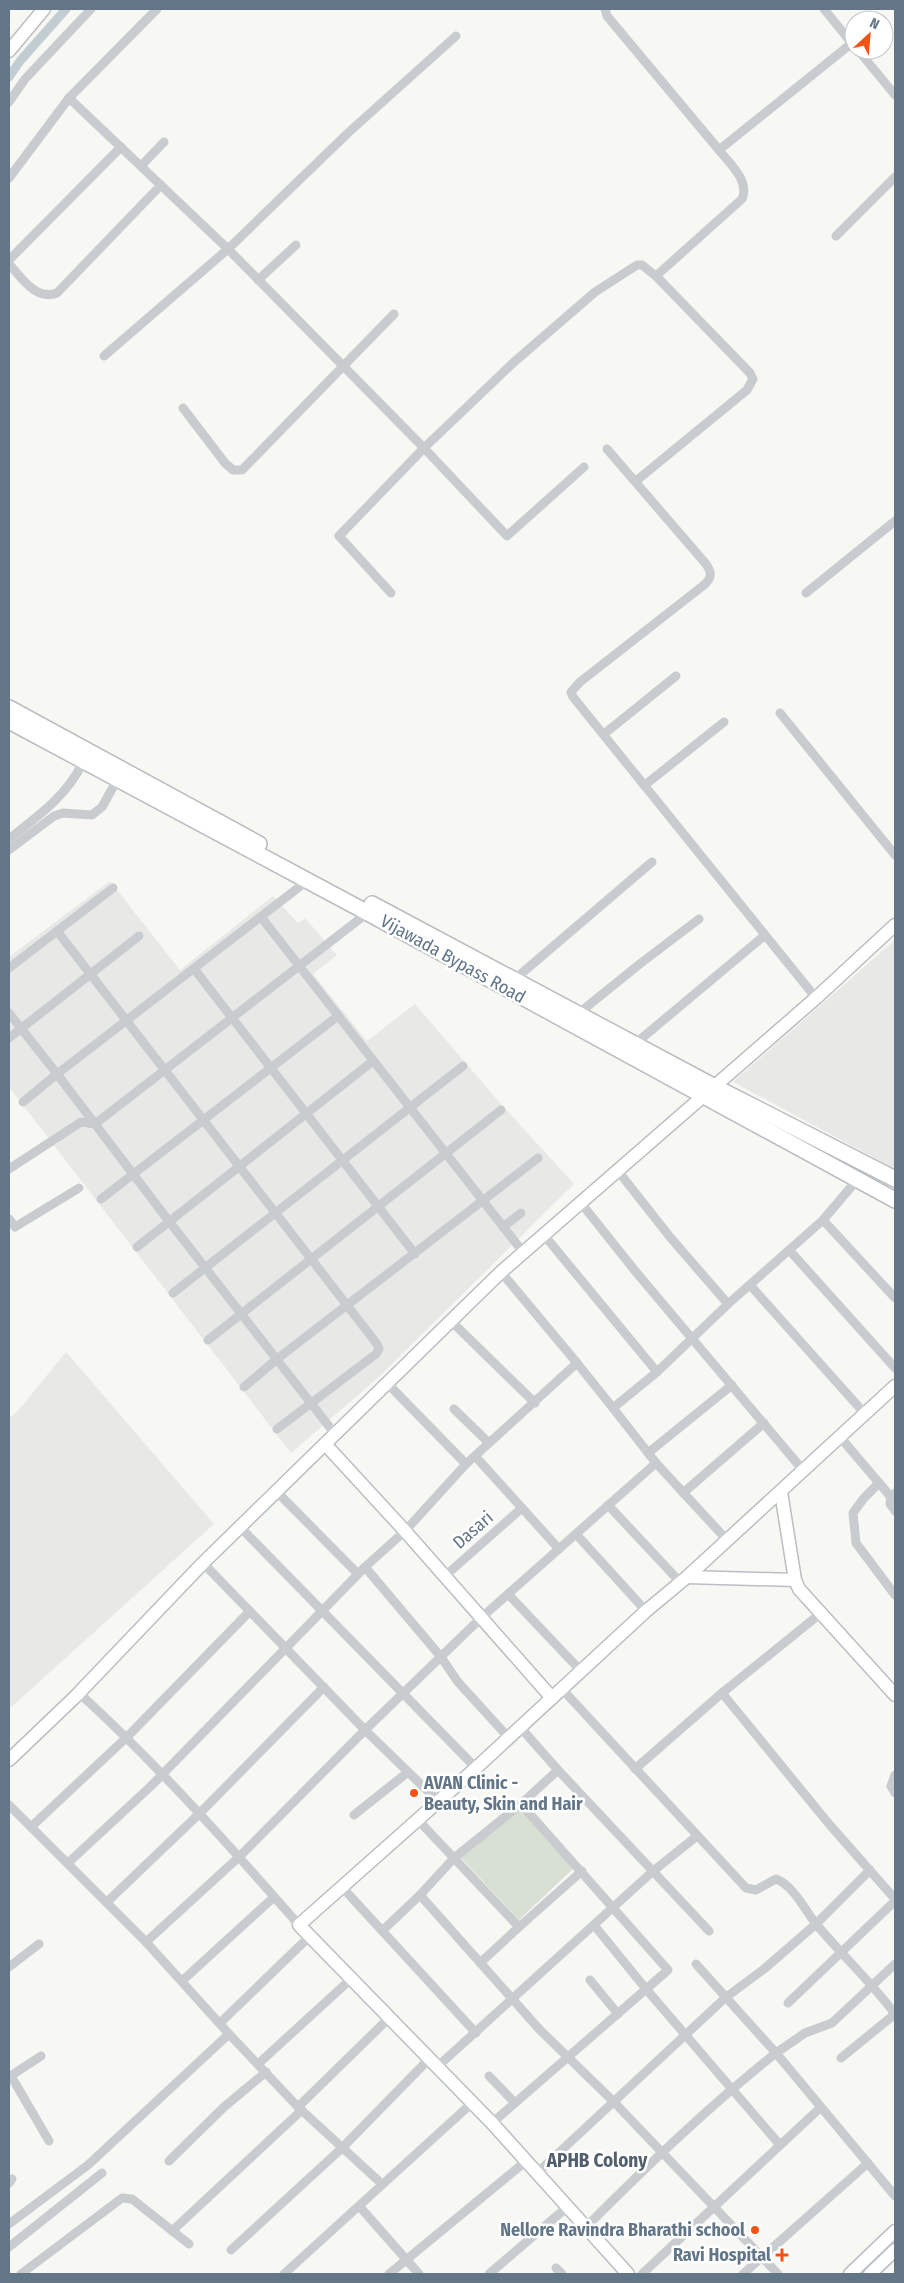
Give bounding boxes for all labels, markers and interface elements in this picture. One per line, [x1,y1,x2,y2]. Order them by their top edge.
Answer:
north arrow [844,10,894,60]
text: N [867,14,882,33]
street label: Vijawada Bypass Road [376,910,530,1008]
street label: Dasari [448,1507,498,1553]
place label: AVAN Clinic - Beauty, Skin and Hair [423,1772,583,1815]
marker: AVAN Clinic - Beauty, Skin and Hair [408,1787,420,1799]
district label: APHB Colony [546,2149,648,2172]
place label: Nellore Ravindra Bharathi school [500,2219,745,2241]
marker: Nellore Ravindra Bharathi school [749,2224,761,2236]
place label: Ravi Hospital [673,2244,771,2266]
marker: Ravi Hospital [775,2248,789,2262]

